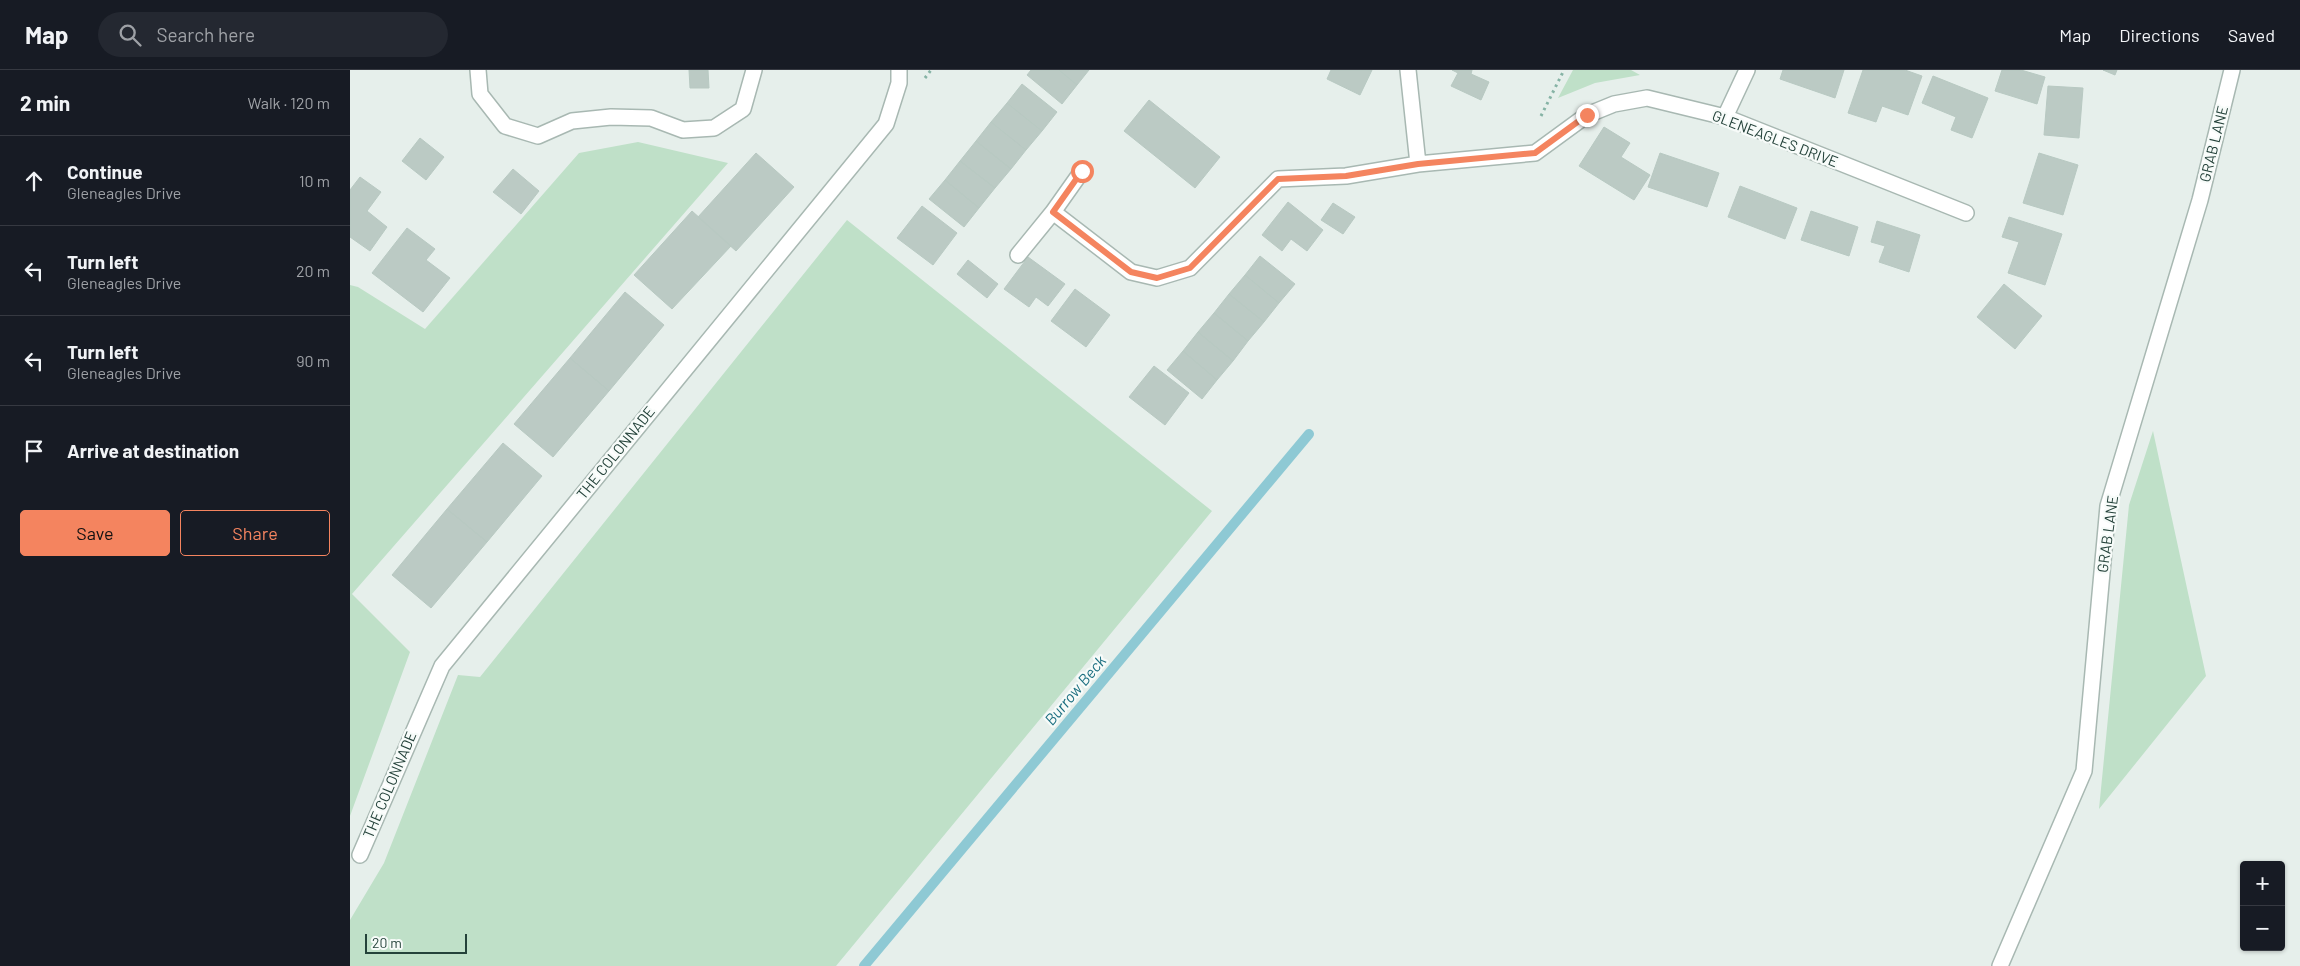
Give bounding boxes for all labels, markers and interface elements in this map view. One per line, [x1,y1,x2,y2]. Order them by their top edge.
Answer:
search box [98,12,448,57]
text: Map [25,20,68,49]
icon: search [116,21,144,49]
text: Search here [156,23,255,46]
text: Map [2059,24,2091,46]
text: Directions [2119,24,2200,46]
text: Saved [2228,24,2275,46]
text: 2 min [20,90,70,115]
text: Walk · 120 m [247,93,330,112]
route end [1576,104,1599,127]
street label: GRAB LANE [2195,104,2231,184]
street label: GLENEAGLES DRIVE [1710,106,1841,170]
text: Continue [67,160,143,183]
route start [1071,160,1094,183]
icon: ahead [20,167,48,195]
text: 10 m [299,171,330,190]
text: Gleneagles Drive [67,183,181,202]
text: Turn left [67,250,138,273]
icon: left [20,257,48,285]
text: 20 m [296,261,330,280]
text: Gleneagles Drive [67,273,181,292]
text: Turn left [67,340,138,363]
icon: left [20,347,48,375]
text: 90 m [296,351,330,370]
text: Gleneagles Drive [67,363,181,382]
street label: THE COLONNADE [572,402,658,502]
icon: arrive [20,437,48,465]
text: Arrive at destination [67,439,239,462]
street label: GRAB LANE [2093,494,2121,574]
button: Save [20,510,170,556]
button: Share [180,510,330,556]
water label: Burrow Beck [1040,651,1109,728]
street label: THE COLONNADE [358,729,420,841]
map controls [2240,861,2285,951]
button: + [2240,861,2285,906]
button: − [2240,906,2285,951]
scale bar [365,931,468,954]
text: 20 m [372,934,402,951]

